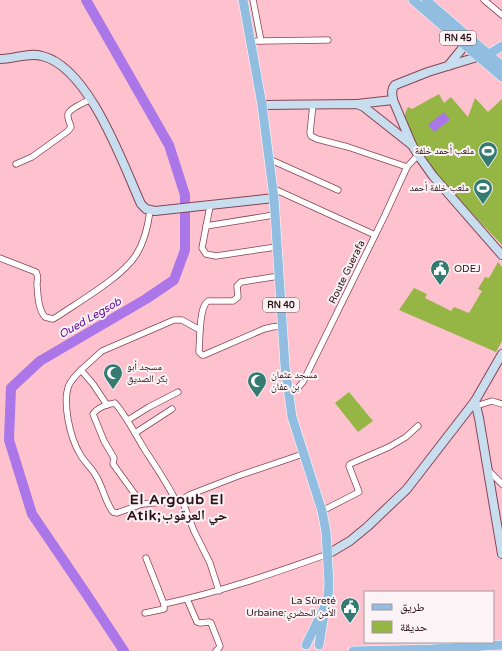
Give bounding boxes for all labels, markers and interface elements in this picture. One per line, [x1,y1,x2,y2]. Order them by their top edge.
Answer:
road number: RN 45 [440,31,476,45]
sports icon: ملعب أحمد خلفة [477,140,499,168]
place label: ملعب أحمد خلفة [415,144,474,157]
sports icon: ملعب خلفة أحمد [472,177,494,205]
place label: ملعب خلفة أحمد [410,181,469,194]
street label: Route Guerafa [326,238,368,306]
public building icon: ODEJ [429,258,451,286]
place label: ODEJ [454,263,481,275]
water label: Oued Legsob [56,294,124,341]
road number: RN 40 [263,298,299,312]
place label: مسجد أبو بكر الصديق [127,360,168,385]
mosque icon: مسجد أبو بكر الصديق [102,362,124,390]
place label: مسجد عثمان بن عفان [271,369,318,393]
mosque icon: مسجد عثمان بن عفان [246,370,268,398]
district label: El Argoub El Atik;حي العرقوب [127,491,227,526]
legend [364,591,494,643]
place label: La Sûreté Urbaine;الأمن الحضري [246,595,336,621]
public building icon: La Sûreté Urbaine;الأمن الحضري [339,596,361,624]
text: طريق [400,600,425,614]
text: حديقة [400,620,428,634]

